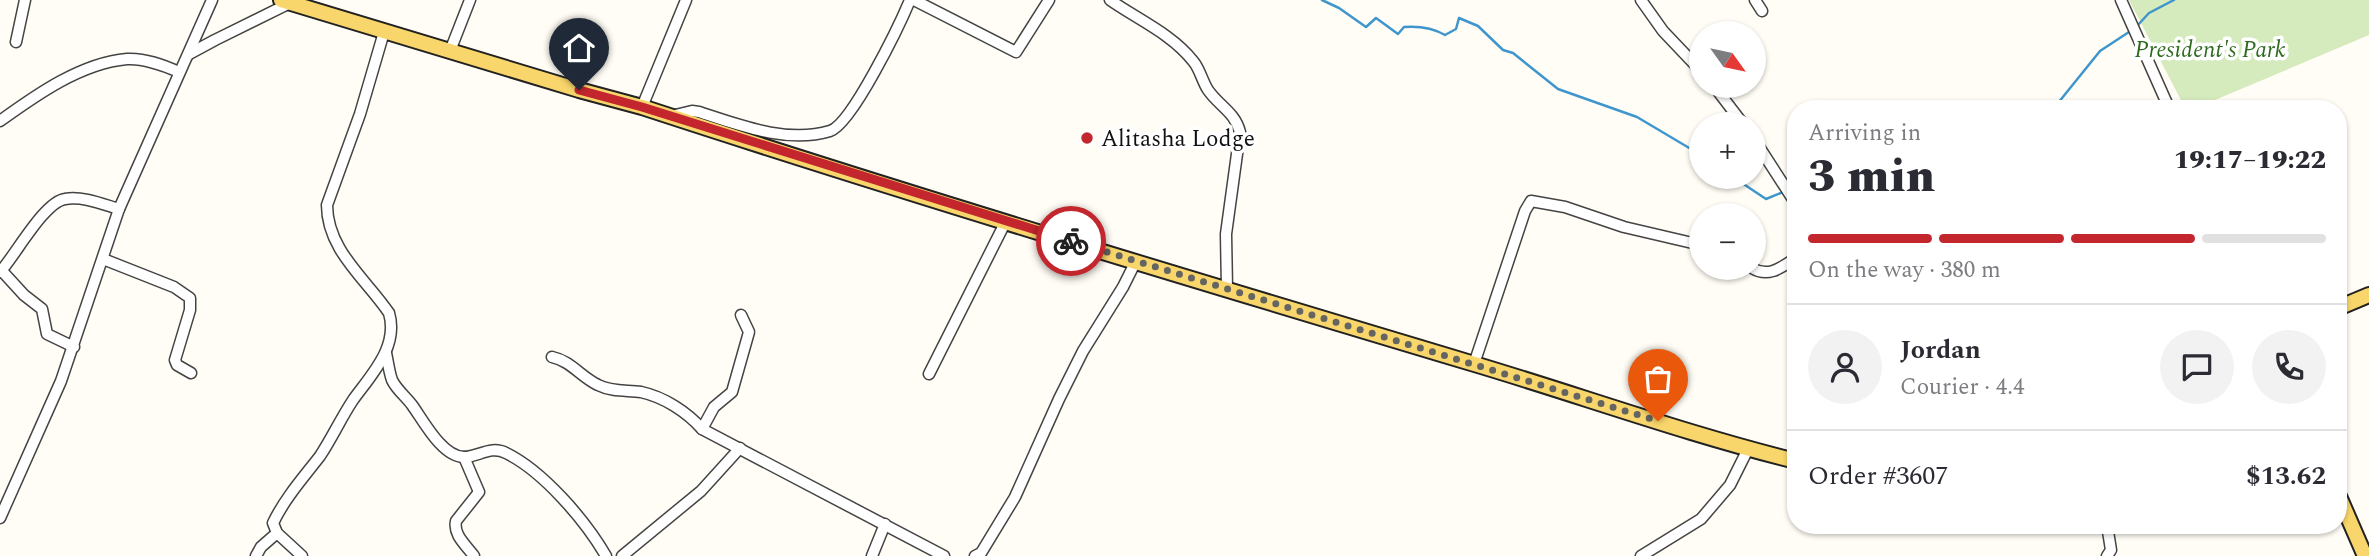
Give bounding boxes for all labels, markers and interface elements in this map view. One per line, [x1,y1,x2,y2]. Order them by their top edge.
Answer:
pin [549,18,609,90]
north arrow [1689,21,1766,98]
map controls [1689,21,1766,280]
icon: home [560,29,598,67]
park label: President's Park [2134,33,2286,68]
button: + [1689,112,1766,189]
text: Arriving in [1808,116,1921,151]
place label: Alitasha Lodge [1101,122,1255,157]
marker: Alitasha Lodge [1079,130,1095,146]
text: 19:17–19:22 [2174,140,2326,180]
text: 3 min [1808,142,1935,212]
button: − [1689,203,1766,280]
courier [1036,206,1106,276]
icon: bike [1052,222,1090,260]
text: On the way · 380 m [1808,253,2001,288]
button: person [1808,330,1882,404]
text: Jordan [1900,330,1981,370]
button: chat [2160,330,2234,404]
button: phone [2252,330,2326,404]
pin [1628,349,1688,421]
icon: bag [1639,360,1677,398]
text: Courier · 4.4 [1900,370,2025,405]
text: Order #3607 [1808,456,1948,496]
text: $13.62 [2246,456,2326,496]

